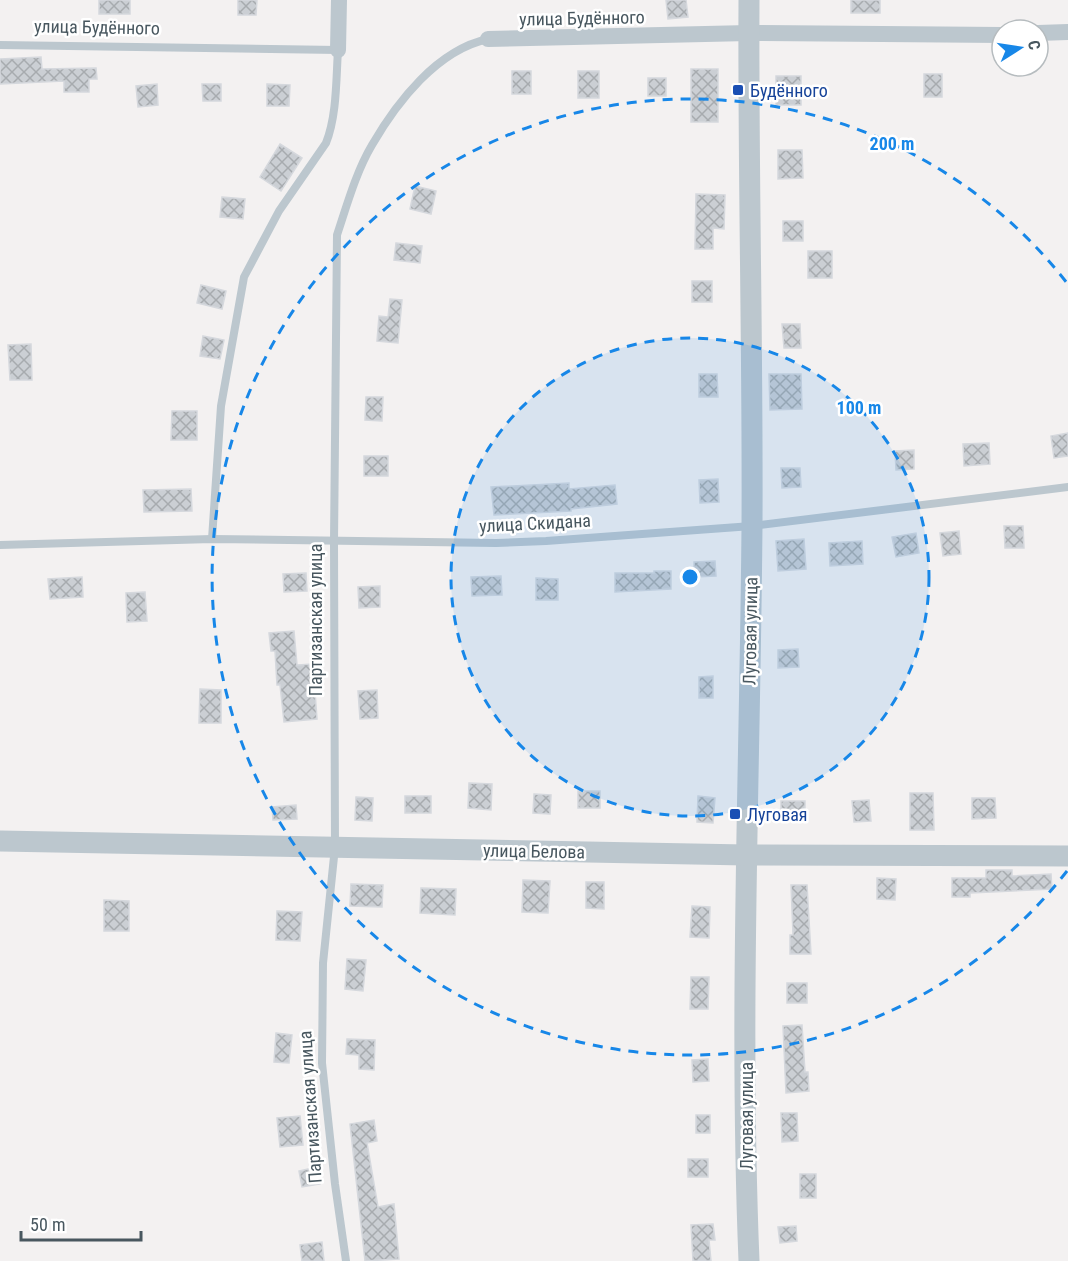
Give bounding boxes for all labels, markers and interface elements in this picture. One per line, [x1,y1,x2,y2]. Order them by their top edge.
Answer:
street label: улица Будённого [519,6,645,30]
street label: улица Будённого [34,15,160,39]
north arrow [990,18,1050,78]
text: С [1024,39,1044,51]
place label: Будённого [750,80,828,101]
marker: Будённого [731,83,745,97]
text: 200 m [870,133,914,154]
text: 100 m [837,397,881,418]
street label: улица Скидана [479,510,591,536]
street label: Партизанская улица [305,544,326,696]
centre of rings [680,567,700,587]
street label: Луговая улица [739,577,761,685]
place label: Луговая [747,804,808,825]
marker: Луговая [728,807,742,821]
street label: улица Белова [483,840,585,862]
street label: Партизанская улица [294,1030,326,1184]
street label: Луговая улица [736,1062,757,1170]
scale bar [21,1204,141,1242]
text: 50 m [30,1214,65,1235]

